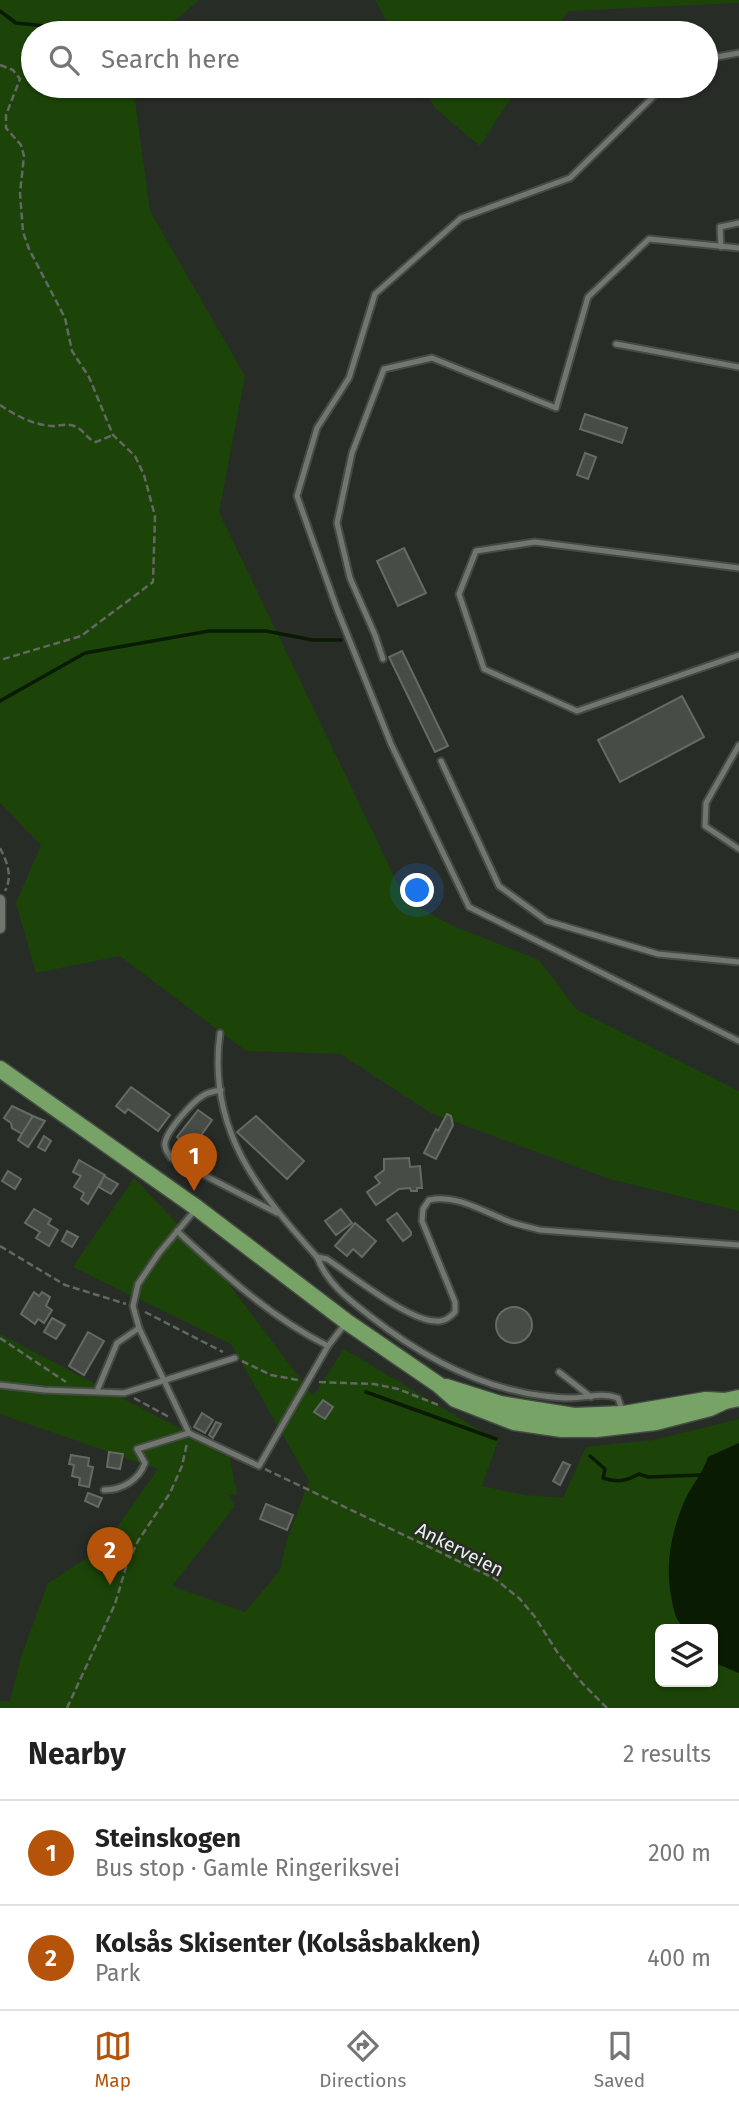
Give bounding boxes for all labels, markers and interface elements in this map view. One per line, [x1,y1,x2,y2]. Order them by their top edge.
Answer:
search box [21,21,718,98]
icon: search [45,41,83,79]
text: Search here [101,44,240,75]
your location [400,873,434,907]
pin: 1 [171,1133,217,1191]
street label: Ankerveien [412,1517,508,1581]
pin: 2 [87,1527,133,1585]
map controls [655,1624,718,1687]
button: layers [655,1624,718,1687]
text: Nearby [28,1736,126,1772]
text: 2 results [623,1740,711,1768]
text: Steinskogen [95,1823,241,1854]
text: 1 [46,1839,56,1867]
text: 200 m [648,1839,711,1867]
text: Bus stop · Gamle Ringeriksvei [95,1854,400,1882]
text: Kolsås Skisenter (Kolsåsbakken) [95,1928,480,1959]
text: 2 [45,1944,57,1972]
text: 400 m [647,1944,711,1972]
text: Park [95,1959,140,1987]
tab: Map [94,2027,132,2092]
tab: Directions [319,2027,406,2092]
tab: Saved [594,2027,645,2092]

